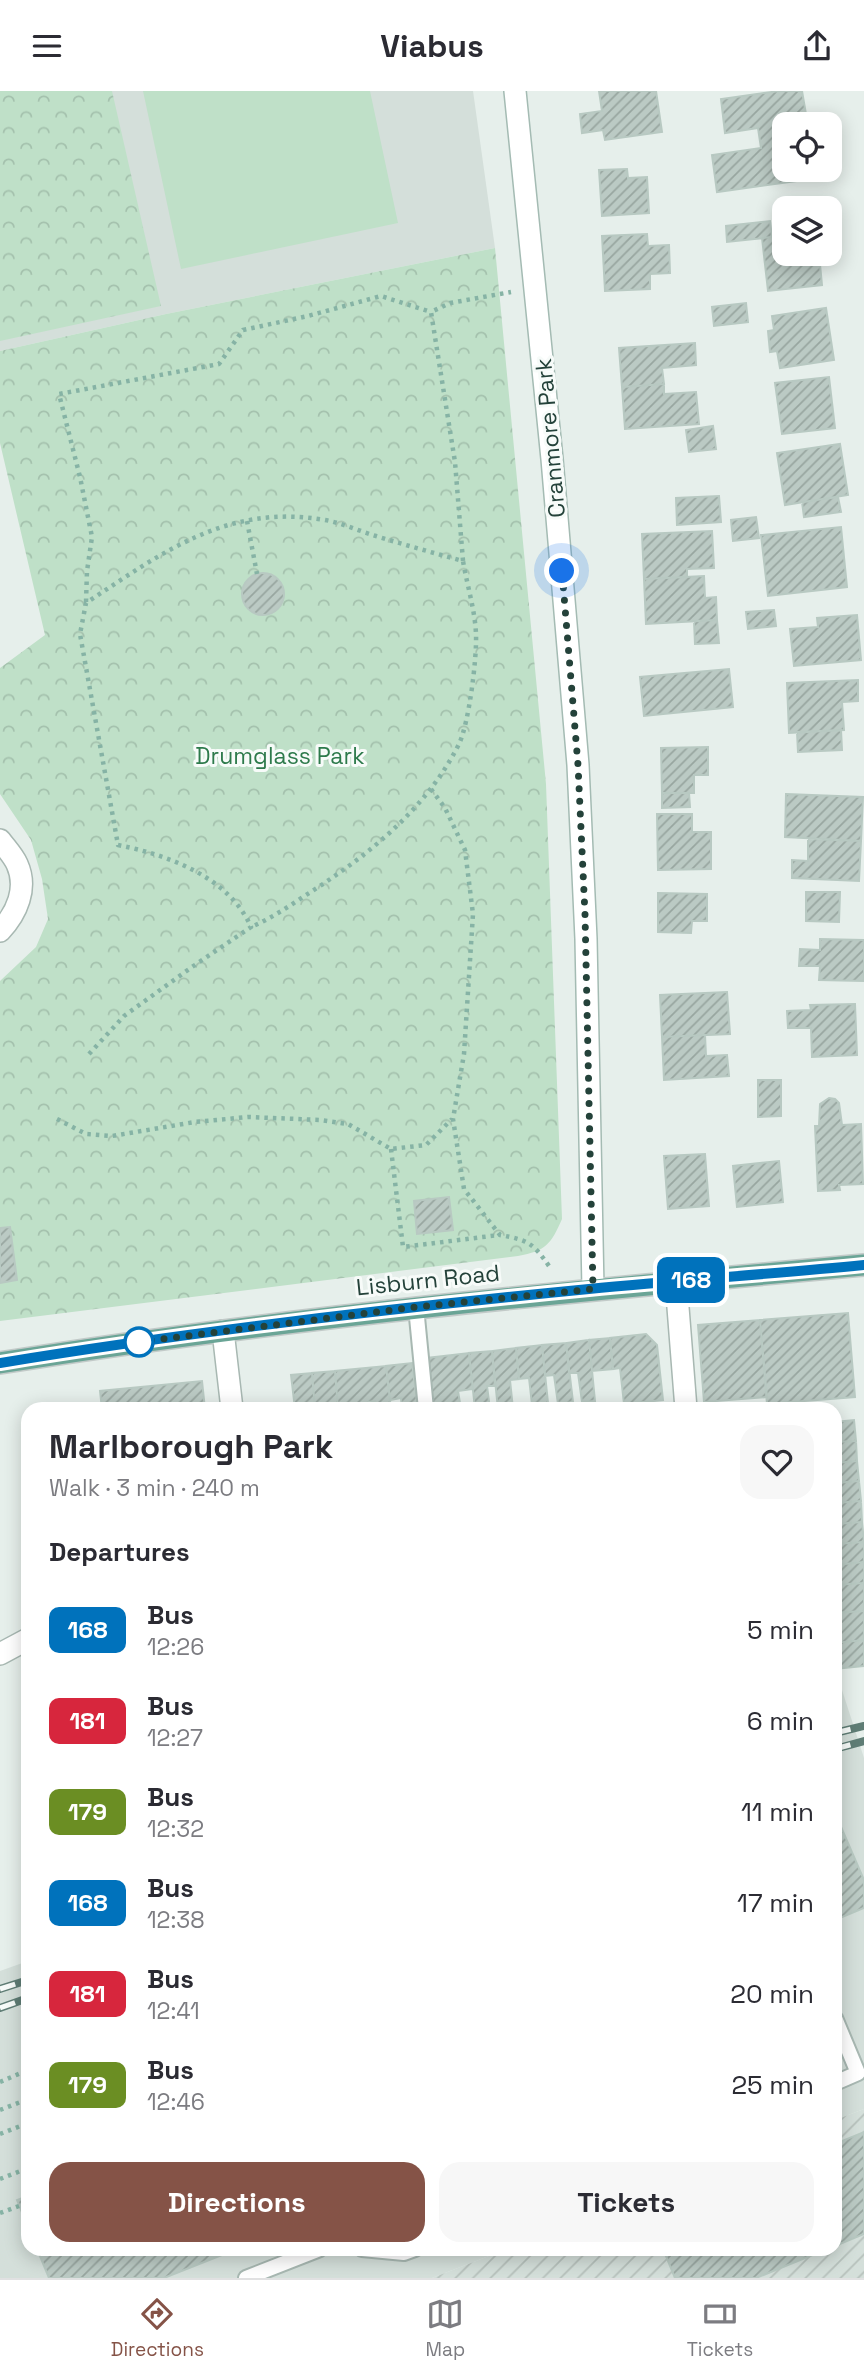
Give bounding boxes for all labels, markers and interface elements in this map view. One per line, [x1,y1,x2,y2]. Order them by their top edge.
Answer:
text: Viabus [380,26,484,66]
icon: menu [28,27,66,65]
icon: share [798,27,836,65]
map controls [772,112,842,266]
button: locate [772,112,842,182]
button: layers [772,196,842,266]
street label: Cranmore Park [528,357,572,519]
your location [544,553,579,588]
park label: Drumglass Park [195,741,365,771]
line badge: 168 [651,1257,731,1303]
street label: Lisburn Road [355,1258,501,1302]
text: 168 [671,1264,711,1295]
unlabelled marker [124,1327,154,1357]
button: heart [740,1425,814,1499]
text: Marlborough Park [49,1426,333,1468]
text: Walk · 3 min · 240 m [49,1473,260,1503]
text: Departures [49,1535,190,1569]
text: Bus [147,1598,194,1632]
text: 5 min [747,1613,814,1647]
text: 168 [67,1614,108,1645]
text: 12:26 [147,1632,204,1662]
text: Bus [147,1689,194,1723]
text: 6 min [747,1704,814,1738]
text: 181 [69,1705,106,1736]
text: 12:27 [147,1723,203,1753]
text: Bus [147,1780,194,1814]
text: 11 min [741,1795,814,1829]
text: 179 [68,1796,107,1827]
text: 12:32 [147,1814,204,1844]
text: Bus [147,1871,194,1905]
text: 17 min [737,1886,814,1920]
text: 168 [67,1887,108,1918]
text: 12:38 [147,1905,205,1935]
text: Bus [147,1962,194,1996]
text: 20 min [730,1977,814,2011]
text: 181 [69,1978,106,2009]
text: 12:41 [147,1996,200,2026]
text: Bus [147,2053,194,2087]
text: 25 min [731,2068,814,2102]
text: 179 [68,2069,107,2100]
text: 12:46 [147,2087,205,2117]
button: Directions [49,2162,425,2242]
button: Tickets [439,2162,814,2242]
tab: Directions [111,2295,204,2362]
tab: Map [426,2295,465,2362]
tab: Tickets [687,2295,753,2362]

